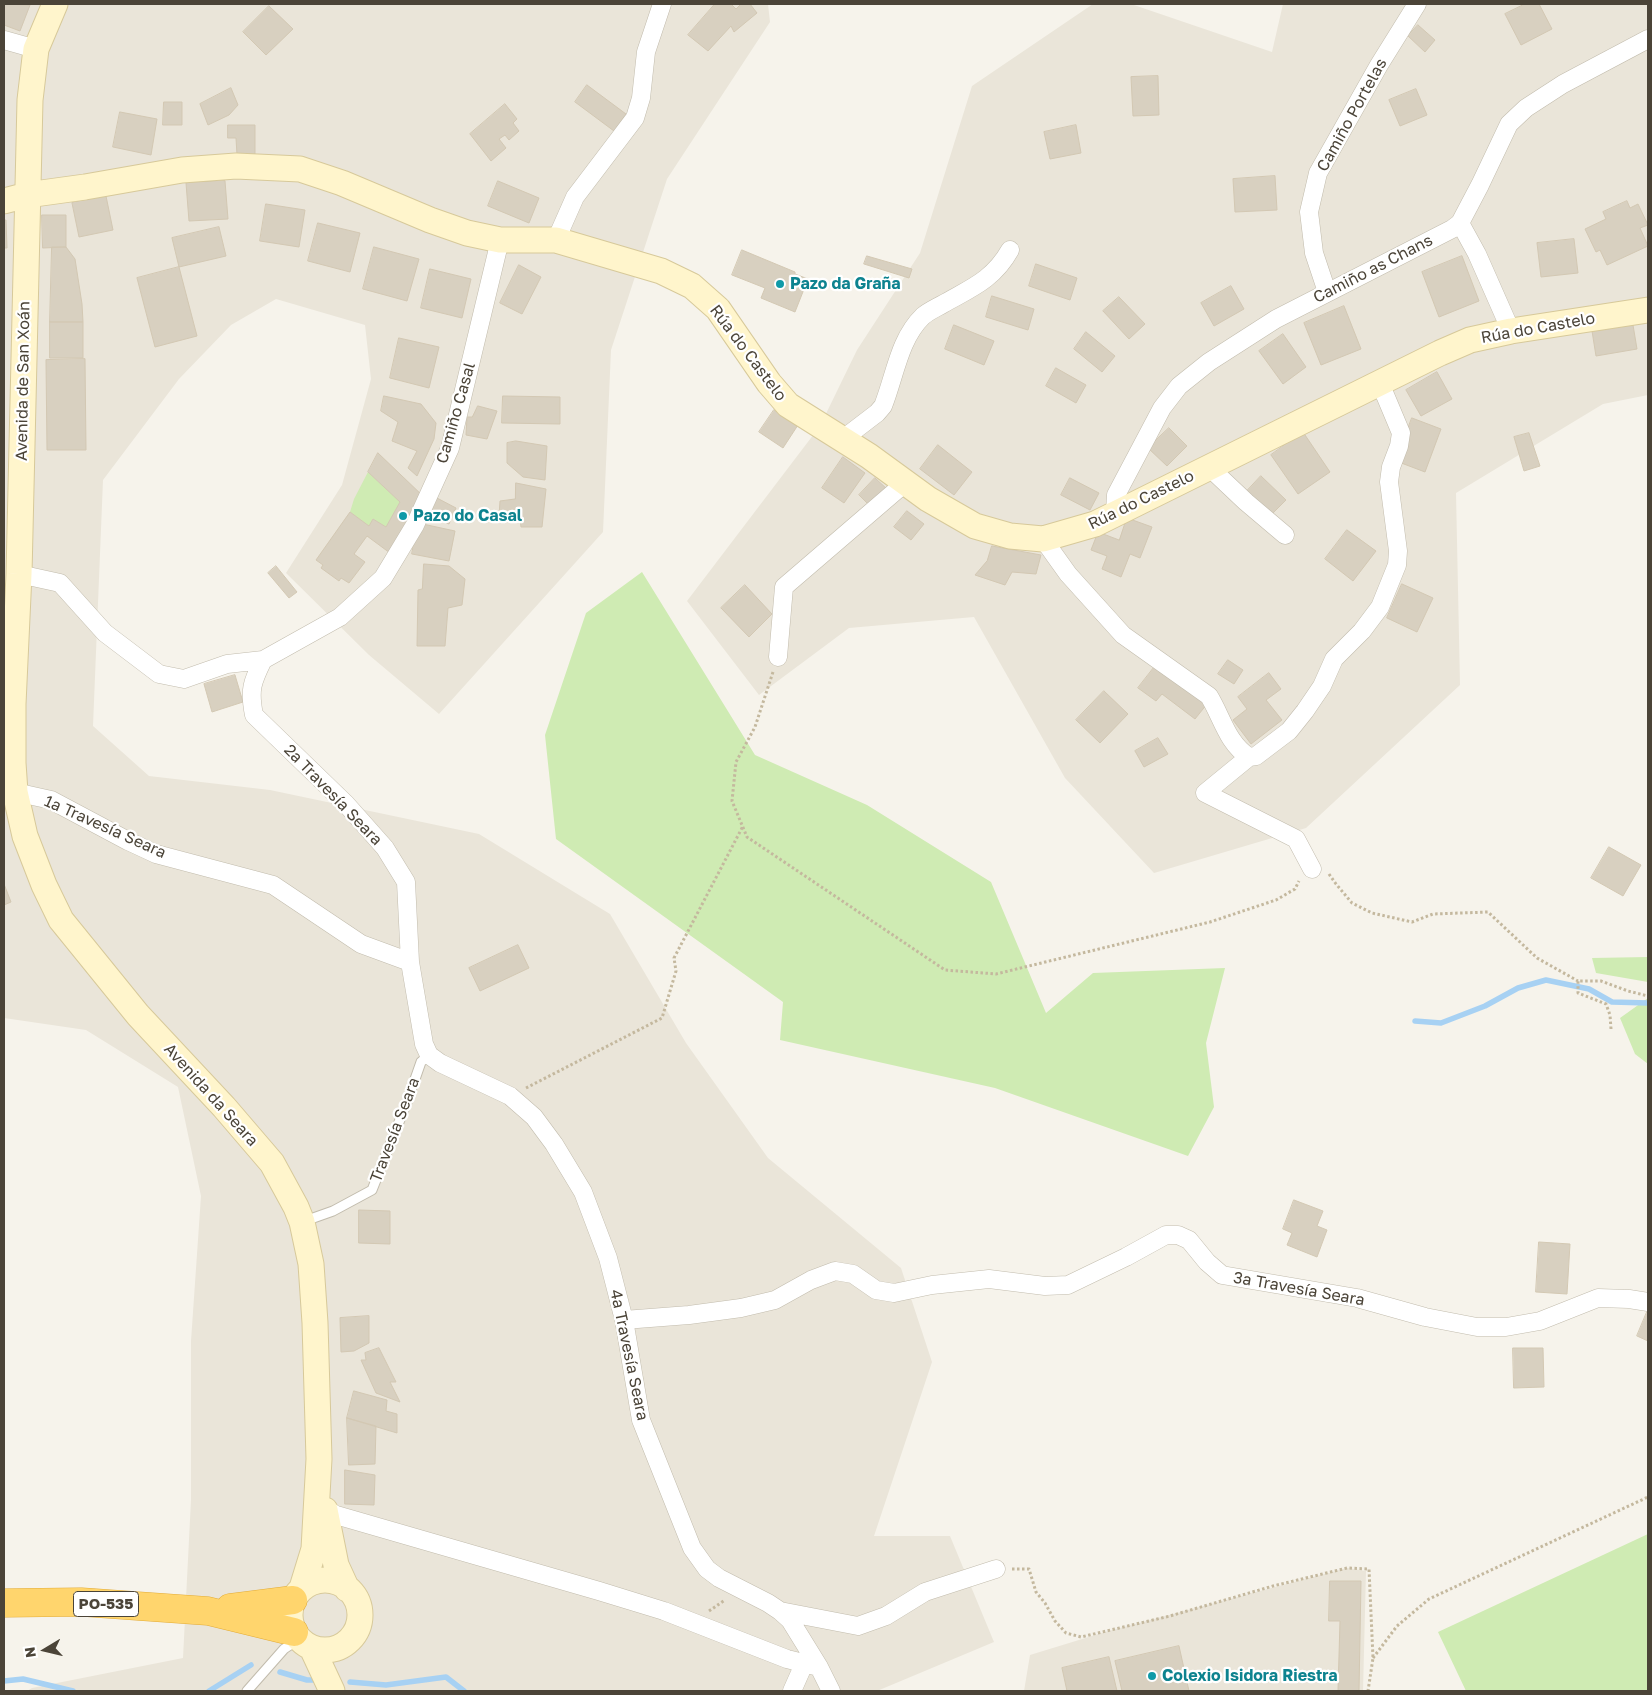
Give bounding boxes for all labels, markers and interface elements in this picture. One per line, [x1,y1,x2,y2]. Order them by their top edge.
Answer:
street label: Camiño Portelas [1313,55,1391,175]
street label: Camiño as Chans [1310,231,1436,307]
place label: Pazo da Graña [790,274,901,294]
marker: Pazo da Graña [774,278,786,290]
street label: Avenida de San Xoán [12,301,34,461]
street label: Rúa do Castelo [706,301,790,405]
street label: Rúa do Castelo [1480,309,1596,347]
street label: Camiño Casal [432,360,480,466]
street label: Rúa do Castelo [1085,466,1197,534]
place label: Pazo do Casal [413,506,522,526]
marker: Pazo do Casal [397,510,409,522]
street label: 2ª Travesía Seara [280,740,386,850]
street label: 1ª Travesía Seara [41,791,169,863]
street label: Avenida da Seara [160,1040,262,1150]
street label: Travesía Seara [366,1075,424,1185]
street label: 3ª Travesía Seara [1232,1268,1366,1310]
street label: 4ª Travesía Seara [606,1288,652,1422]
road number: PO-535 [74,1592,138,1616]
north arrow [20,1625,70,1675]
text: N [20,1646,39,1659]
place label: Colexio Isidora Riestra [1162,1666,1338,1686]
marker: Colexio Isidora Riestra [1146,1670,1158,1682]

